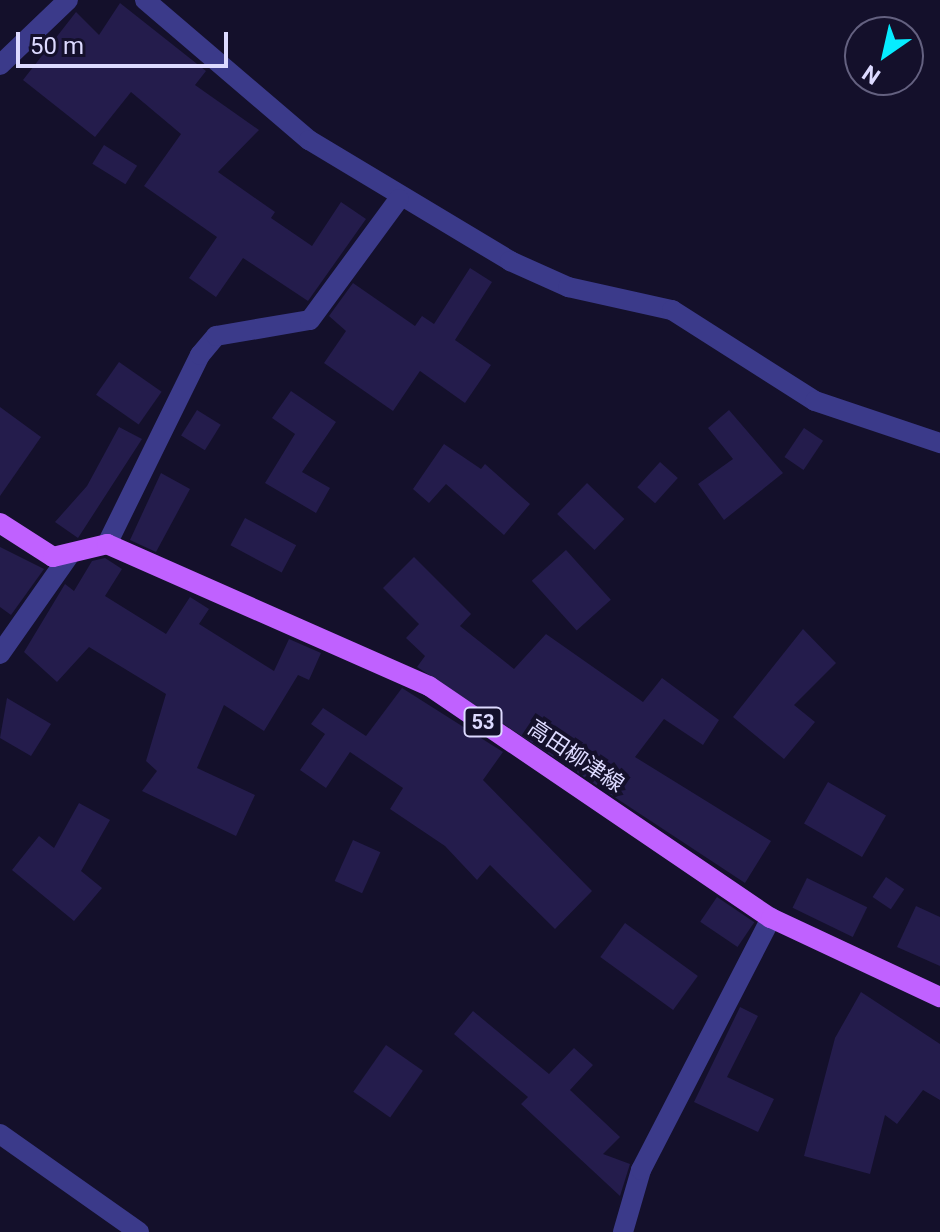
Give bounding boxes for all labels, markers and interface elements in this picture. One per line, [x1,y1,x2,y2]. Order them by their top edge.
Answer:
scale bar [20,16,232,66]
north arrow [844,16,924,96]
text: 50 m [30,32,84,60]
text: N [858,60,885,89]
road number: 53 [463,706,503,738]
street label: 高田柳津線 [523,714,629,798]

